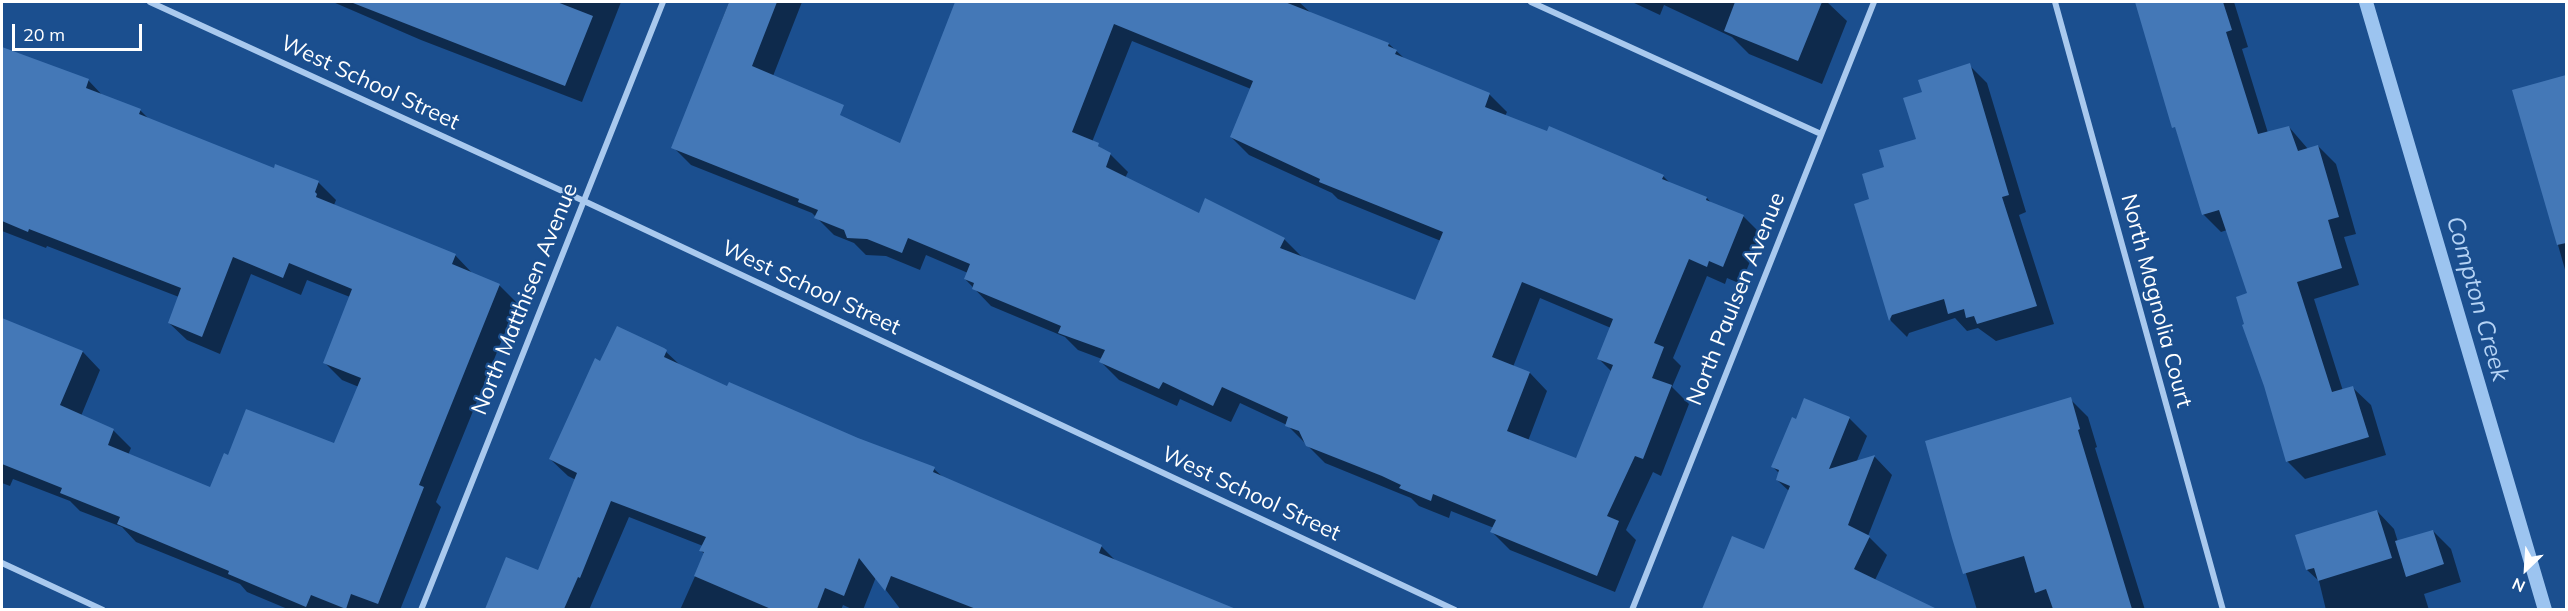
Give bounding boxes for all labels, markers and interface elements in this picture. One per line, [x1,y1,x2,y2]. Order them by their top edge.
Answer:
scale bar [15,12,146,50]
text: 20 m [23,23,65,46]
street label: West School Street [277,30,463,136]
street label: North Matthisen Avenue [466,179,584,419]
street label: North Paulsen Avenue [1681,189,1791,409]
street label: North Magnolia Court [2115,191,2197,411]
water label: Compton Creek [2440,213,2514,385]
street label: West School Street [718,235,904,341]
street label: West School Street [1158,441,1344,547]
north arrow [2496,539,2556,599]
text: N [2509,574,2528,597]

